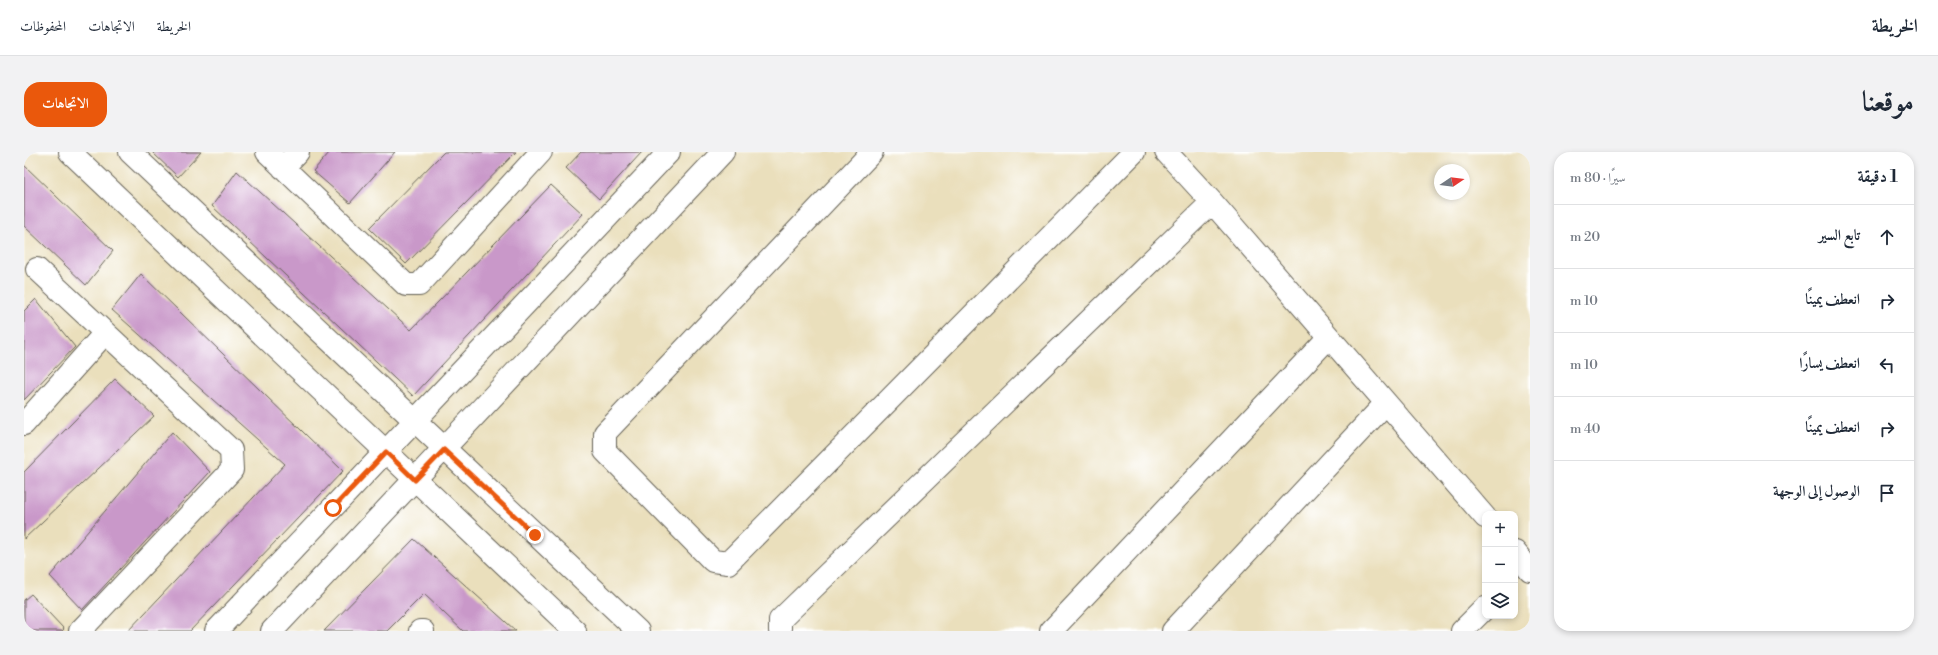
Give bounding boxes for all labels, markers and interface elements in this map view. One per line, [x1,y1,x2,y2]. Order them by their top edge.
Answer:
text: الخريطة [1872,14,1918,38]
text: المحفوظات [20,18,66,36]
text: الاتجاهات [88,18,135,36]
text: الخريطة [157,18,191,36]
button: الاتجاهات [24,82,107,127]
text: موقعنا [1862,85,1914,120]
north arrow [1434,164,1470,200]
text: 1 دقيقة [1857,166,1898,188]
text: سيرًا · 80 m [1570,170,1626,186]
text: تابع السير [1818,226,1860,245]
icon: ahead [1876,226,1898,248]
text: 20 m [1570,229,1600,245]
text: انعطف يمينًا [1805,290,1860,309]
icon: right [1876,290,1898,312]
text: 10 m [1570,293,1598,309]
text: انعطف يسارًا [1799,354,1860,373]
icon: left [1876,354,1898,376]
text: 10 m [1570,357,1598,373]
text: انعطف يمينًا [1805,418,1860,437]
icon: right [1876,418,1898,440]
text: 40 m [1570,421,1600,437]
text: الوصول إلى الوجهة [1773,482,1860,501]
icon: arrive [1876,482,1898,504]
route start [324,499,342,517]
map controls [1482,511,1518,619]
button: + [1482,511,1518,547]
route end [526,526,544,544]
button: − [1482,547,1518,583]
button: layers [1482,583,1518,619]

